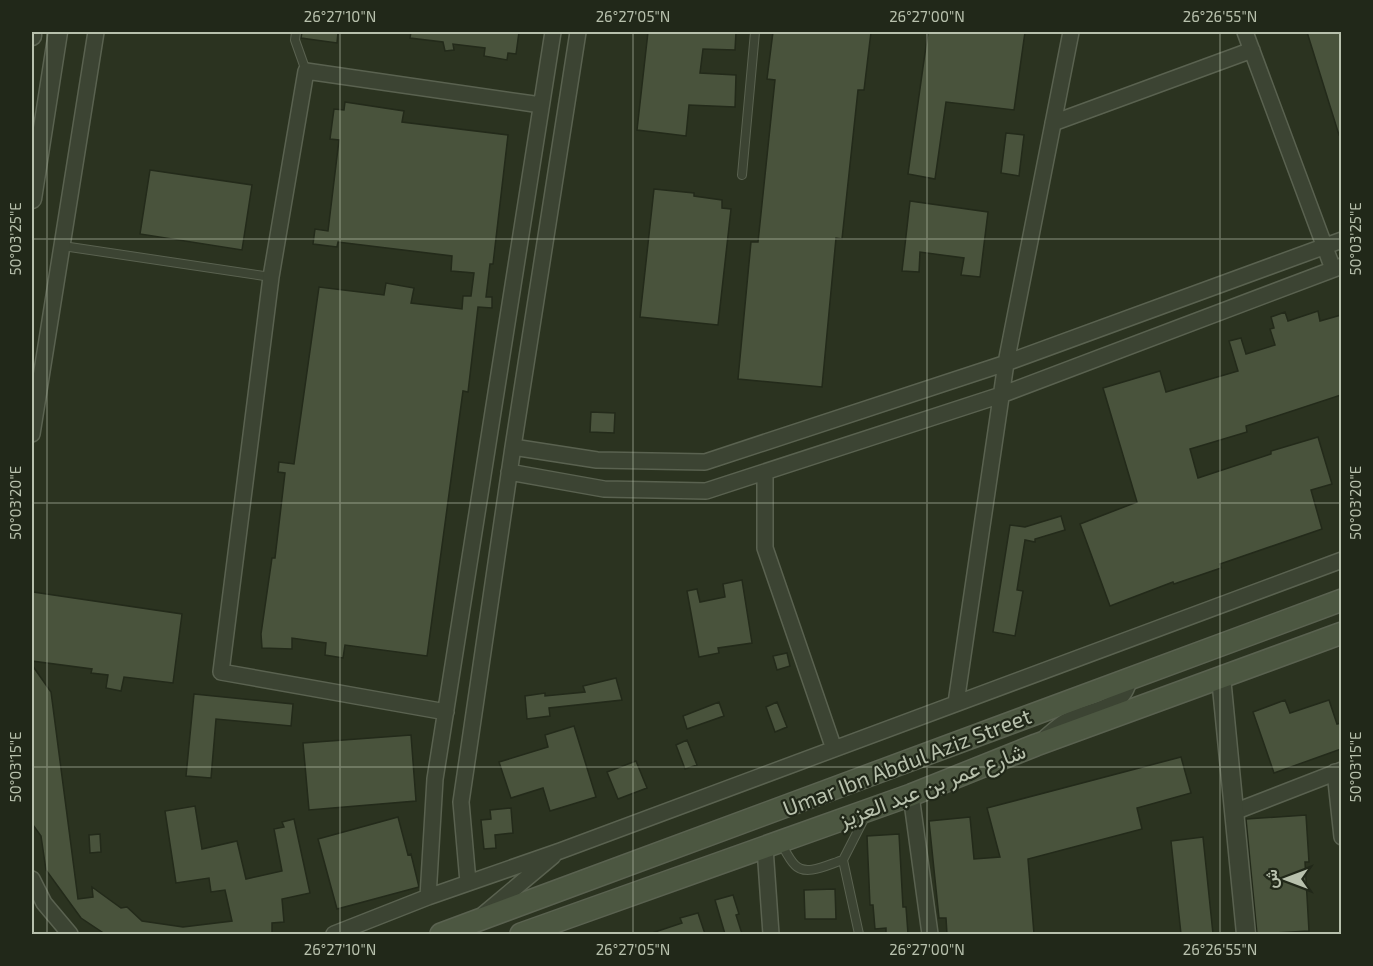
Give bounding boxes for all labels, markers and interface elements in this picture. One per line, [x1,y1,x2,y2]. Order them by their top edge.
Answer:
text: 26°27'10"N [304,7,376,25]
text: 26°27'05"N [596,7,670,25]
text: 26°27'00"N [889,7,965,25]
text: 26°26'55"N [1183,7,1257,25]
text: 50°03'25"E [6,202,24,276]
text: 50°03'25"E [1346,202,1364,276]
text: 50°03'20"E [6,466,24,540]
text: 50°03'20"E [1346,466,1364,540]
street label: Umar Ibn Abdul Aziz Street [779,702,1035,821]
text: 50°03'15"E [6,732,24,802]
text: 50°03'15"E [1346,732,1364,802]
street label: شارع عمر بن عبد العزيز [834,736,1030,835]
north arrow [1256,849,1316,909]
text: ش [1261,869,1281,889]
text: 26°27'10"N [304,940,376,958]
text: 26°27'05"N [596,940,670,958]
text: 26°27'00"N [889,940,965,958]
text: 26°26'55"N [1183,940,1257,958]

